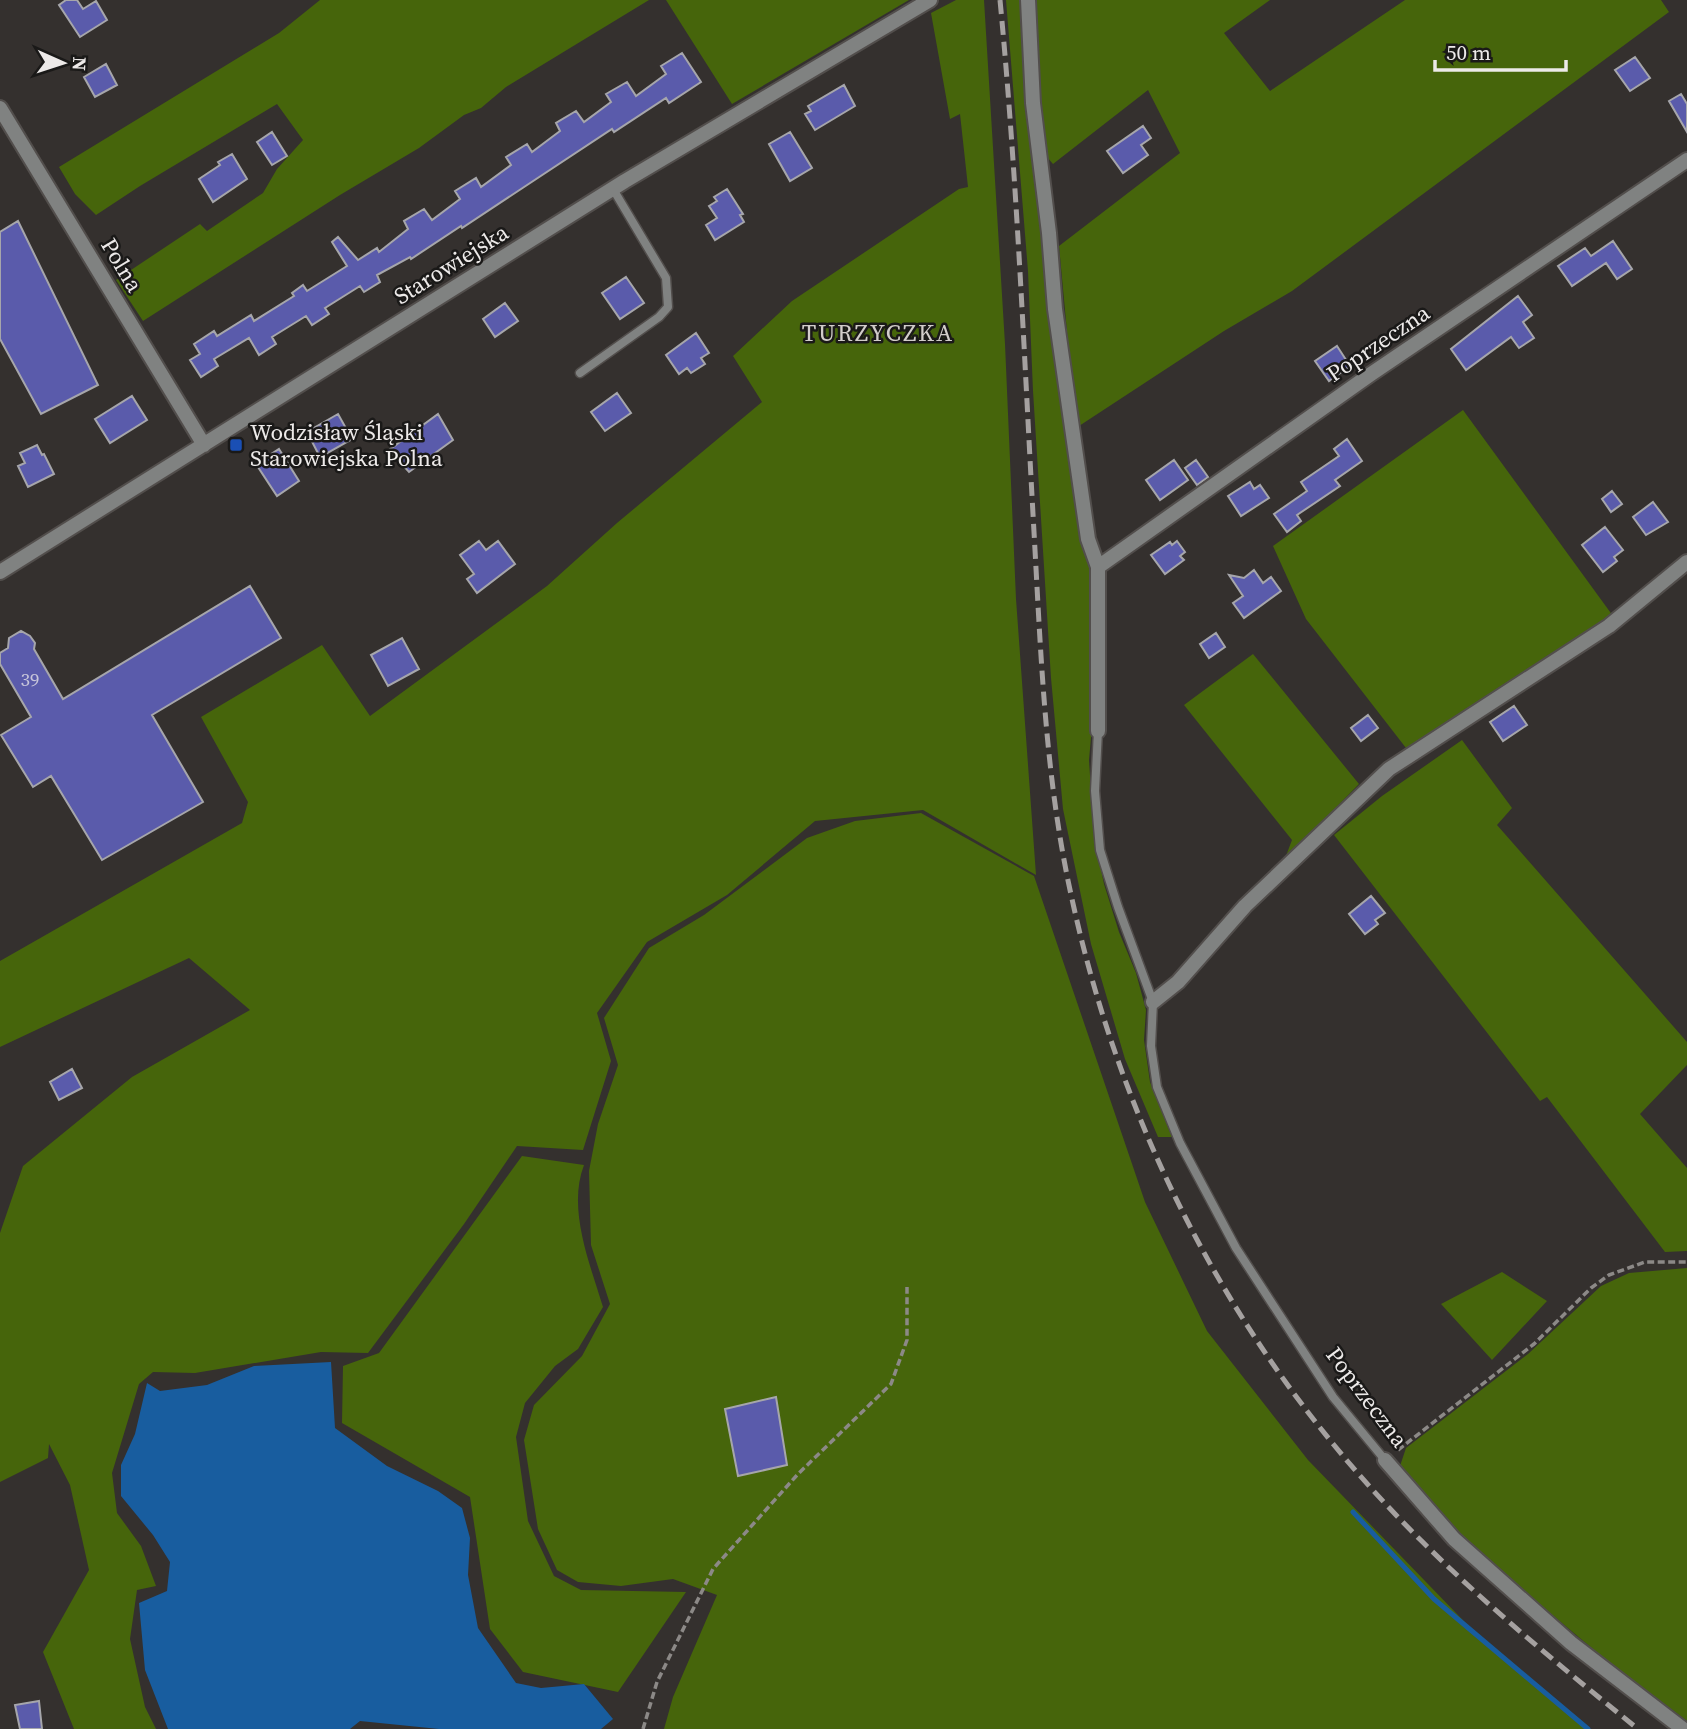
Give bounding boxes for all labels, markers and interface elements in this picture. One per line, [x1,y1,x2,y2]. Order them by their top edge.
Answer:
north arrow [28,28,98,98]
scale bar [1435,28,1566,72]
text: 50 m [1446,38,1491,67]
text: N [67,56,93,72]
street label: Starowiejska [388,216,515,312]
street label: Polna [93,232,151,298]
street label: Poprzeczna [1320,297,1436,389]
district label: TURZYCZKA [802,316,954,349]
place label: Wodzisław Śląski Starowiejska Polna [250,416,443,474]
marker: Wodzisław Śląski Starowiejska Polna [228,437,244,453]
house number: 39 [20,666,40,692]
street label: Poprzeczna [1319,1340,1416,1454]

